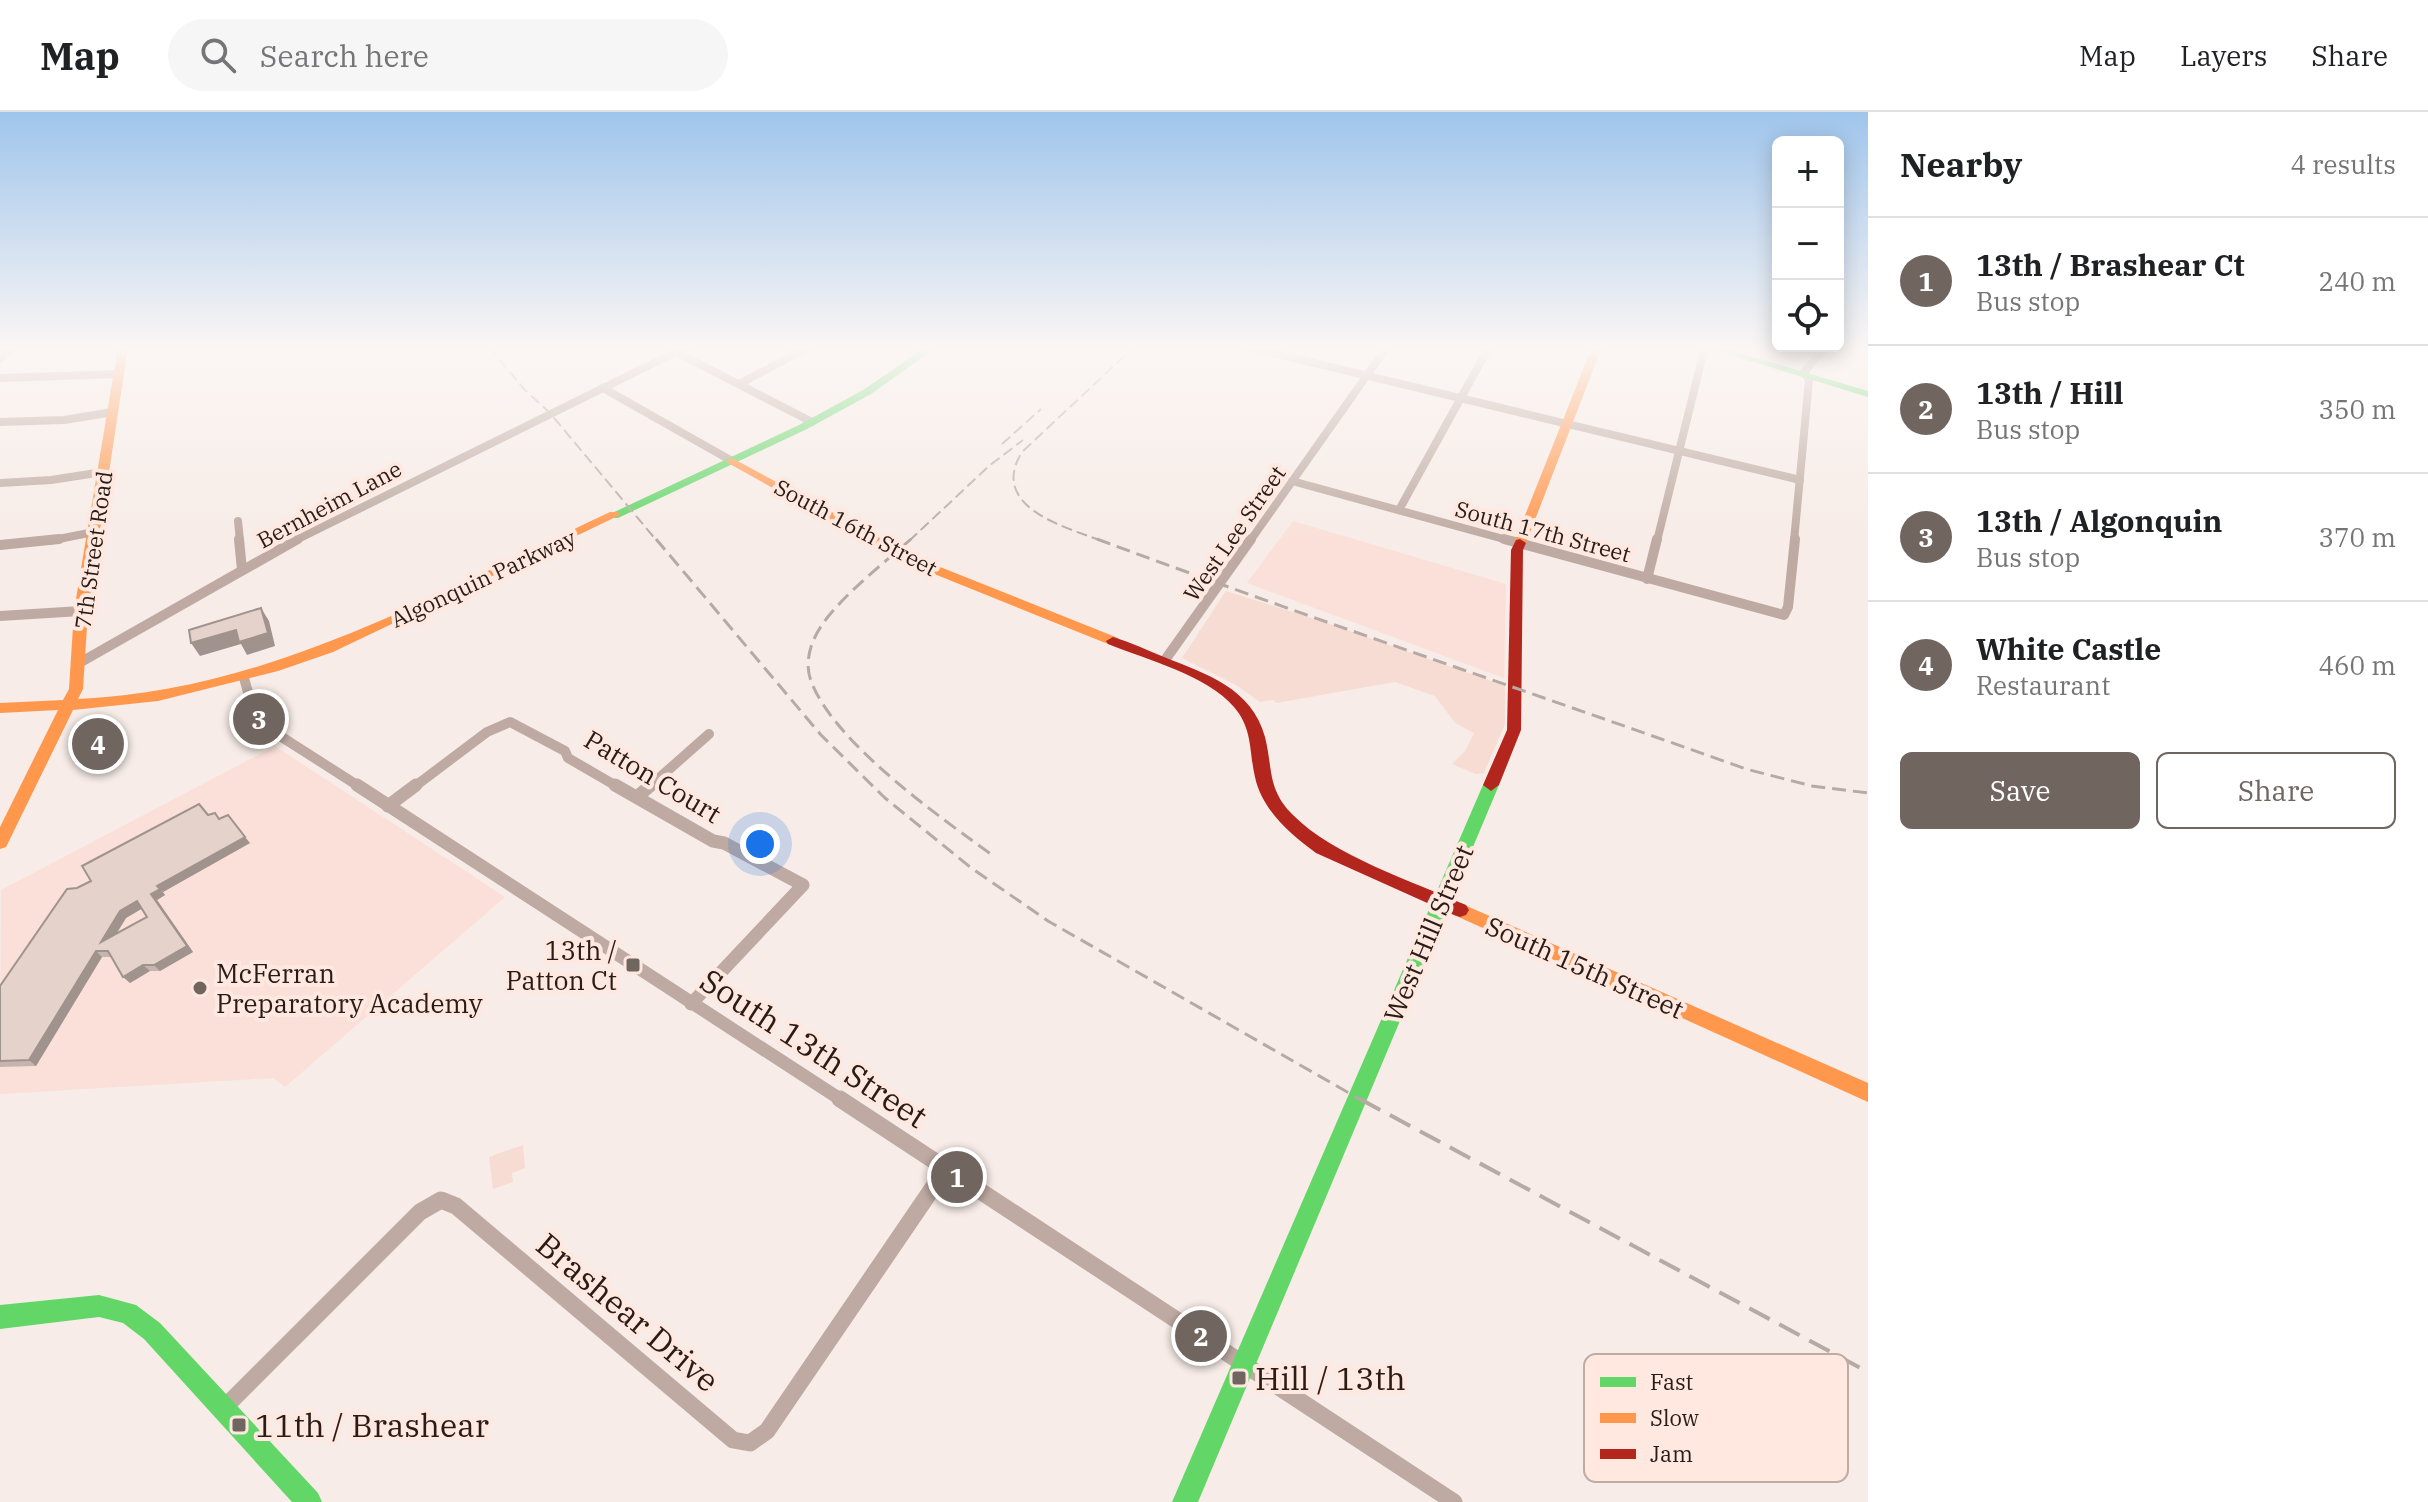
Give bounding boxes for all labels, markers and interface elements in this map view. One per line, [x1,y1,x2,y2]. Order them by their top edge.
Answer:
search box [168,19,728,91]
text: Map [40,31,120,80]
icon: search [196,33,240,77]
text: Search here [260,36,429,75]
text: Map [2079,37,2136,74]
text: Layers [2180,37,2267,74]
text: Share [2311,37,2388,74]
map controls [1772,136,1844,352]
button: + [1772,136,1844,208]
text: Nearby [1900,142,2022,186]
text: 4 results [2290,147,2396,181]
button: − [1772,208,1844,280]
text: 13th / Brashear Ct [1976,245,2245,284]
text: 1 [1918,264,1934,298]
text: 240 m [2318,264,2396,298]
button: locate [1772,280,1844,352]
text: Bus stop [1976,284,2080,318]
text: 13th / Hill [1976,373,2123,412]
text: 2 [1918,392,1934,426]
text: 350 m [2318,392,2396,426]
text: Bus stop [1976,412,2080,446]
street label: Bernheim Lane [252,454,406,554]
street label: West Lee Street [1176,459,1292,606]
street label: 7th Street Road [68,469,118,631]
street label: South 16th Street [770,472,943,582]
street label: South 17th Street [1452,494,1634,568]
text: 13th / Algonquin [1976,501,2222,540]
text: 3 [1918,520,1934,554]
text: 370 m [2318,520,2396,554]
street label: Algonquin Parkway [386,522,580,634]
text: Bus stop [1976,540,2080,574]
text: White Castle [1976,629,2161,668]
text: 4 [1918,648,1934,682]
text: 460 m [2318,648,2396,682]
text: Restaurant [1976,668,2110,702]
pin: 3 [233,689,285,749]
pin: 4 [72,714,124,774]
street label: Patton Court [578,722,728,830]
button: Save [1900,752,2140,829]
button: Share [2156,752,2396,829]
your location [740,824,780,864]
street label: West Hill Street [1375,839,1481,1027]
street label: South 15th Street [1481,908,1689,1026]
place label: 13th / Patton Ct [506,933,617,997]
place label: McFerran Preparatory Academy [216,956,483,1020]
marker: 13th / Patton Ct [624,956,642,974]
street label: South 13th Street [693,959,935,1137]
marker: McFerran Preparatory Academy [191,979,209,997]
pin: 1 [931,1147,983,1207]
street label: Brashear Drive [528,1223,728,1401]
pin: 2 [1175,1306,1227,1366]
legend [1584,1354,1848,1482]
place label: Hill / 13th [1255,1357,1406,1399]
text: Fast [1650,1367,1693,1396]
marker: Hill / 13th [1230,1369,1248,1387]
text: Slow [1650,1403,1699,1432]
place label: 11th / Brashear [255,1404,489,1446]
marker: 11th / Brashear [230,1416,248,1434]
text: Jam [1650,1439,1693,1468]

